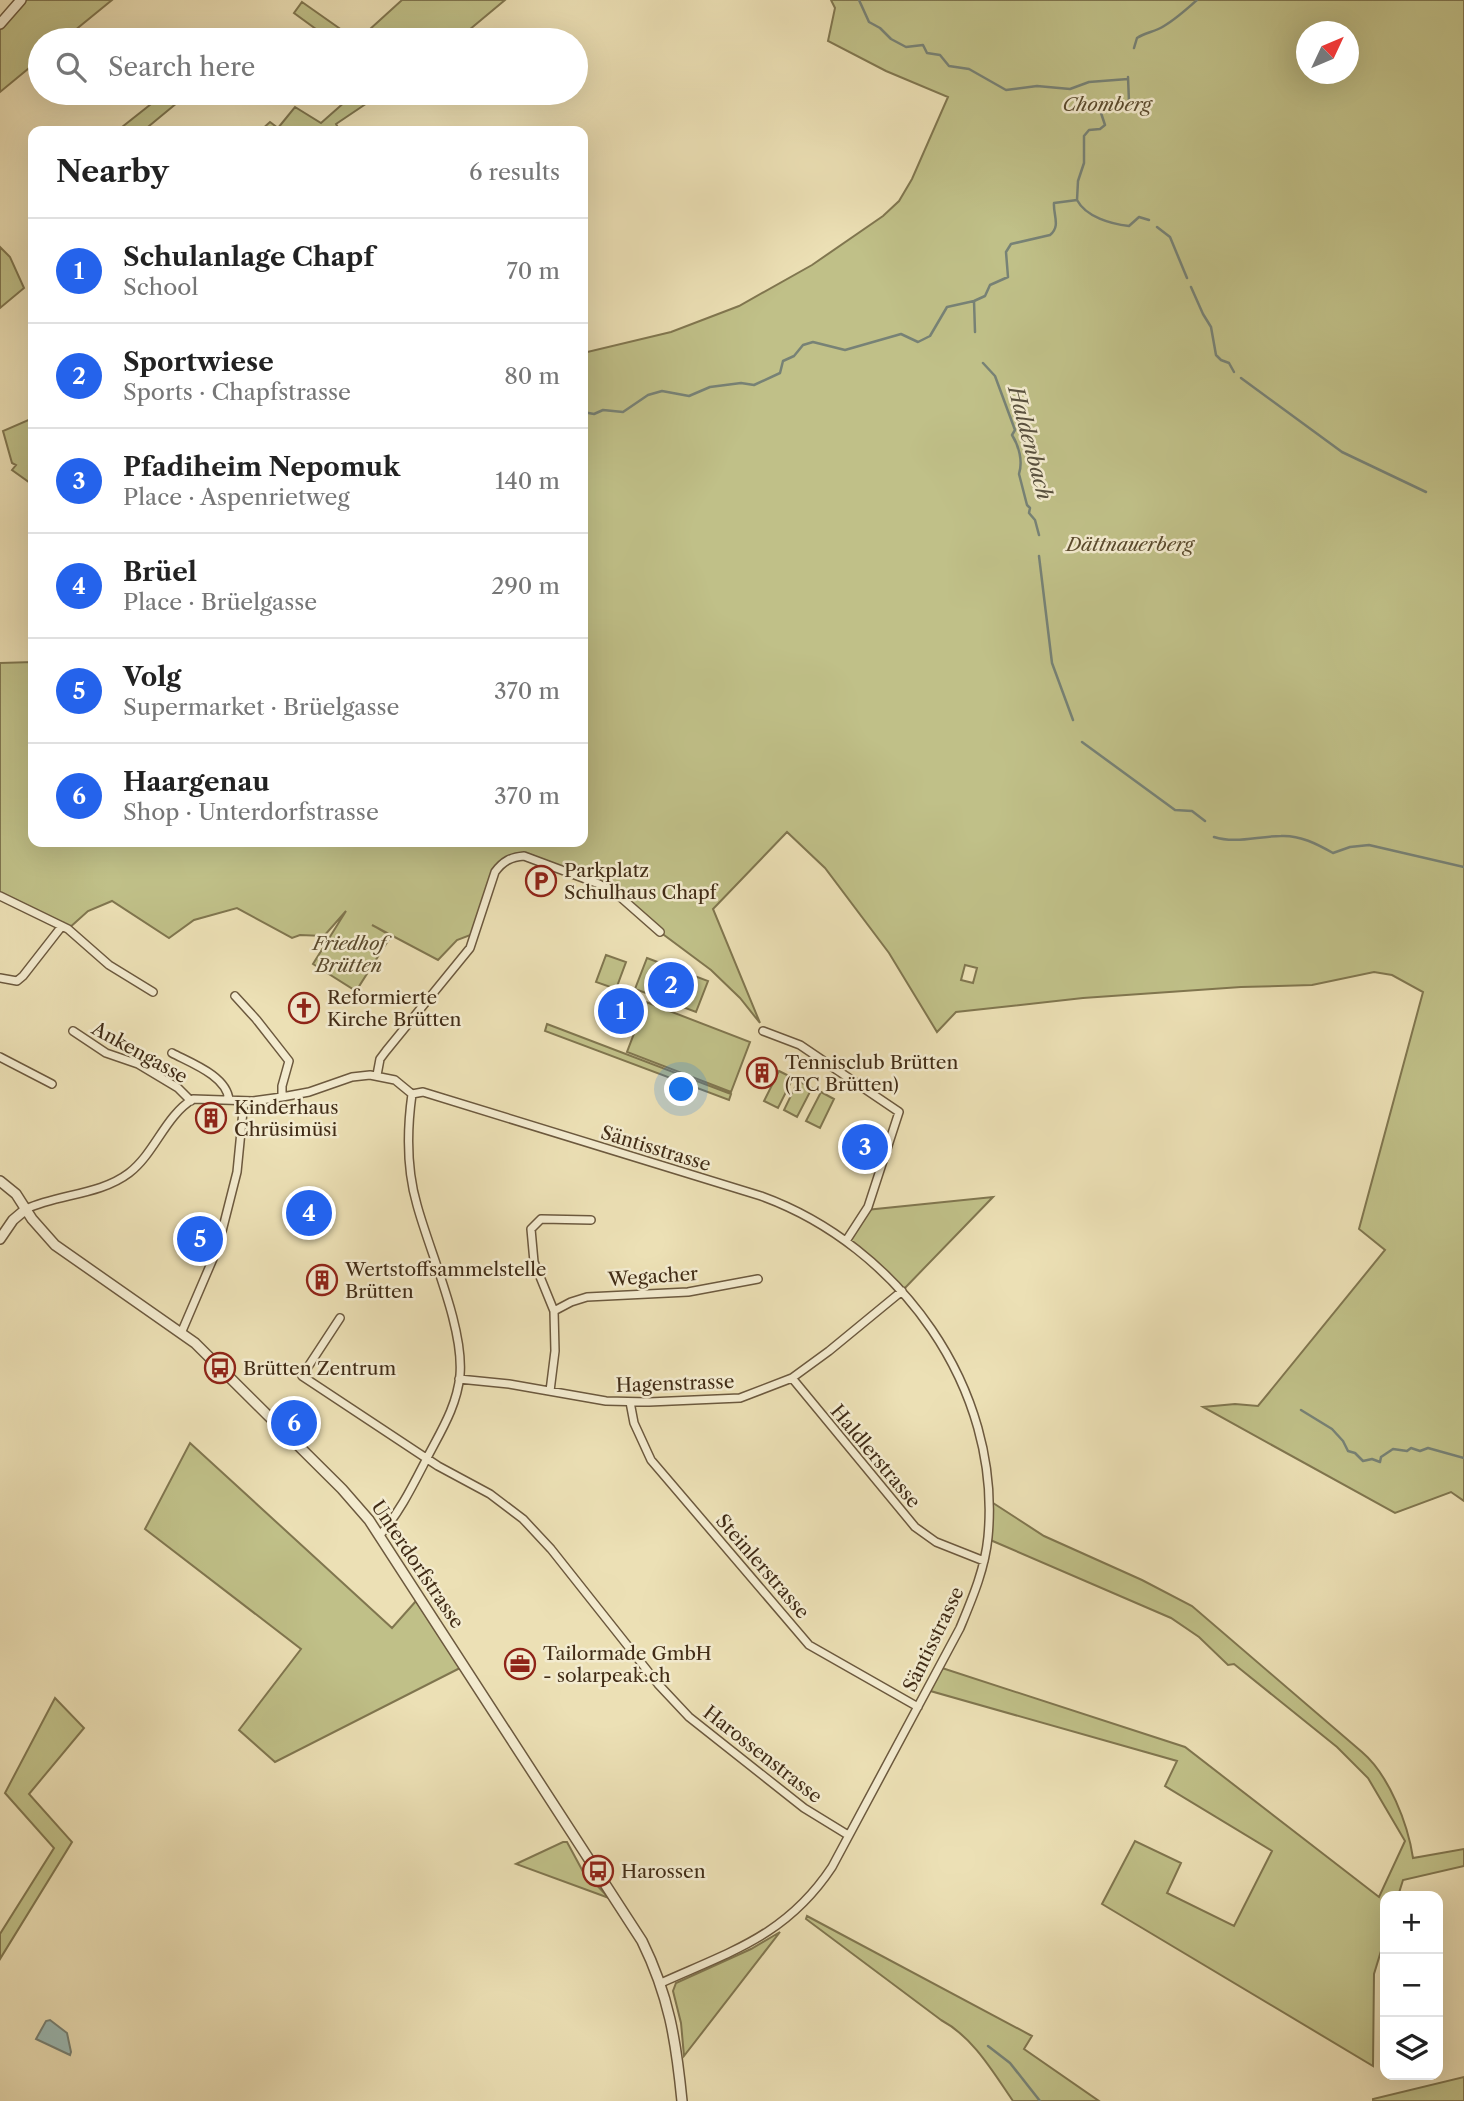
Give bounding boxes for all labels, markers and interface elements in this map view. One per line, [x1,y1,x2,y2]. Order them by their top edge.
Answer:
north arrow [1296,21,1359,84]
search box [28,28,588,105]
icon: search [52,48,90,86]
text: Search here [108,51,255,83]
park label: Chomberg [1063,93,1154,116]
text: Nearby [56,153,169,190]
text: 6 results [469,158,560,186]
text: Schulanlage Chapf [123,241,374,273]
text: 1 [74,257,84,285]
text: 70 m [507,257,560,285]
text: School [123,273,198,301]
text: Sportwiese [123,346,274,378]
text: 2 [72,362,86,390]
text: 80 m [504,362,560,390]
text: Sports · Chapfstrasse [123,378,351,406]
water label: Haldenbach [1003,381,1058,503]
text: Pfadiheim Nepomuk [123,451,400,483]
text: 3 [73,467,86,495]
text: 140 m [495,467,560,495]
text: Place · Aspenrietweg [123,483,350,511]
park label: Dättnauerberg [1064,533,1196,556]
text: Brüel [123,556,197,588]
text: 4 [72,572,86,600]
text: 290 m [491,572,560,600]
text: Place · Brüelgasse [123,588,317,616]
text: Volg [123,661,181,693]
text: 5 [73,677,85,705]
text: 370 m [494,677,560,705]
text: Supermarket · Brüelgasse [123,693,399,721]
text: Haargenau [123,766,270,798]
text: 6 [72,782,86,810]
text: 370 m [494,782,560,810]
text: Shop · Unterdorfstrasse [123,798,379,826]
place label: Parkplatz Schulhaus Chapf [564,859,719,904]
parking icon: Parkplatz Schulhaus Chapf [524,864,558,898]
park label: Friedhof Brütten [311,932,392,977]
pin: 2 [648,959,694,1011]
pin: 1 [598,985,644,1037]
place label: Reformierte Kirche Brütten [327,986,462,1031]
church icon: Reformierte Kirche Brütten [287,991,321,1025]
street label: Ankengasse [87,1016,192,1088]
place label: Tennisclub Brütten (TC Brütten) [785,1051,958,1096]
building icon: Tennisclub Brütten (TC Brütten) [745,1056,779,1090]
your location [664,1072,698,1106]
place label: Kinderhaus Chrüsimüsi [234,1096,339,1141]
building icon: Kinderhaus Chrüsimüsi [194,1101,228,1135]
street label: Säntisstrasse [598,1121,714,1176]
pin: 3 [842,1121,888,1173]
pin: 4 [286,1187,332,1239]
pin: 5 [177,1213,223,1265]
place label: Wertstoffsammelstelle Brütten [344,1258,546,1303]
street label: Wegacher [606,1262,699,1291]
building icon: Wertstoffsammelstelle Brütten [305,1263,339,1297]
bus stop icon: Brütten Zentrum [203,1351,237,1385]
place label: Brütten Zentrum [243,1357,396,1380]
street label: Hagenstrasse [615,1370,735,1397]
pin: 6 [271,1397,317,1449]
street label: Haldlerstrasse [826,1400,925,1513]
street label: Unterdorfstrasse [366,1496,469,1633]
street label: Steinlerstrasse [711,1509,814,1623]
street label: Säntisstrasse [898,1583,969,1695]
place label: Tailormade GmbH - solarpeak.ch [543,1642,712,1687]
office icon: Tailormade GmbH - solarpeak.ch [503,1647,537,1681]
street label: Harossenstrasse [699,1701,827,1808]
bus stop icon: Harossen [581,1854,615,1888]
place label: Harossen [621,1860,706,1883]
map controls [1380,1891,1443,2080]
button: + [1380,1891,1443,1954]
button: − [1380,1954,1443,2017]
button: layers [1380,2017,1443,2080]

